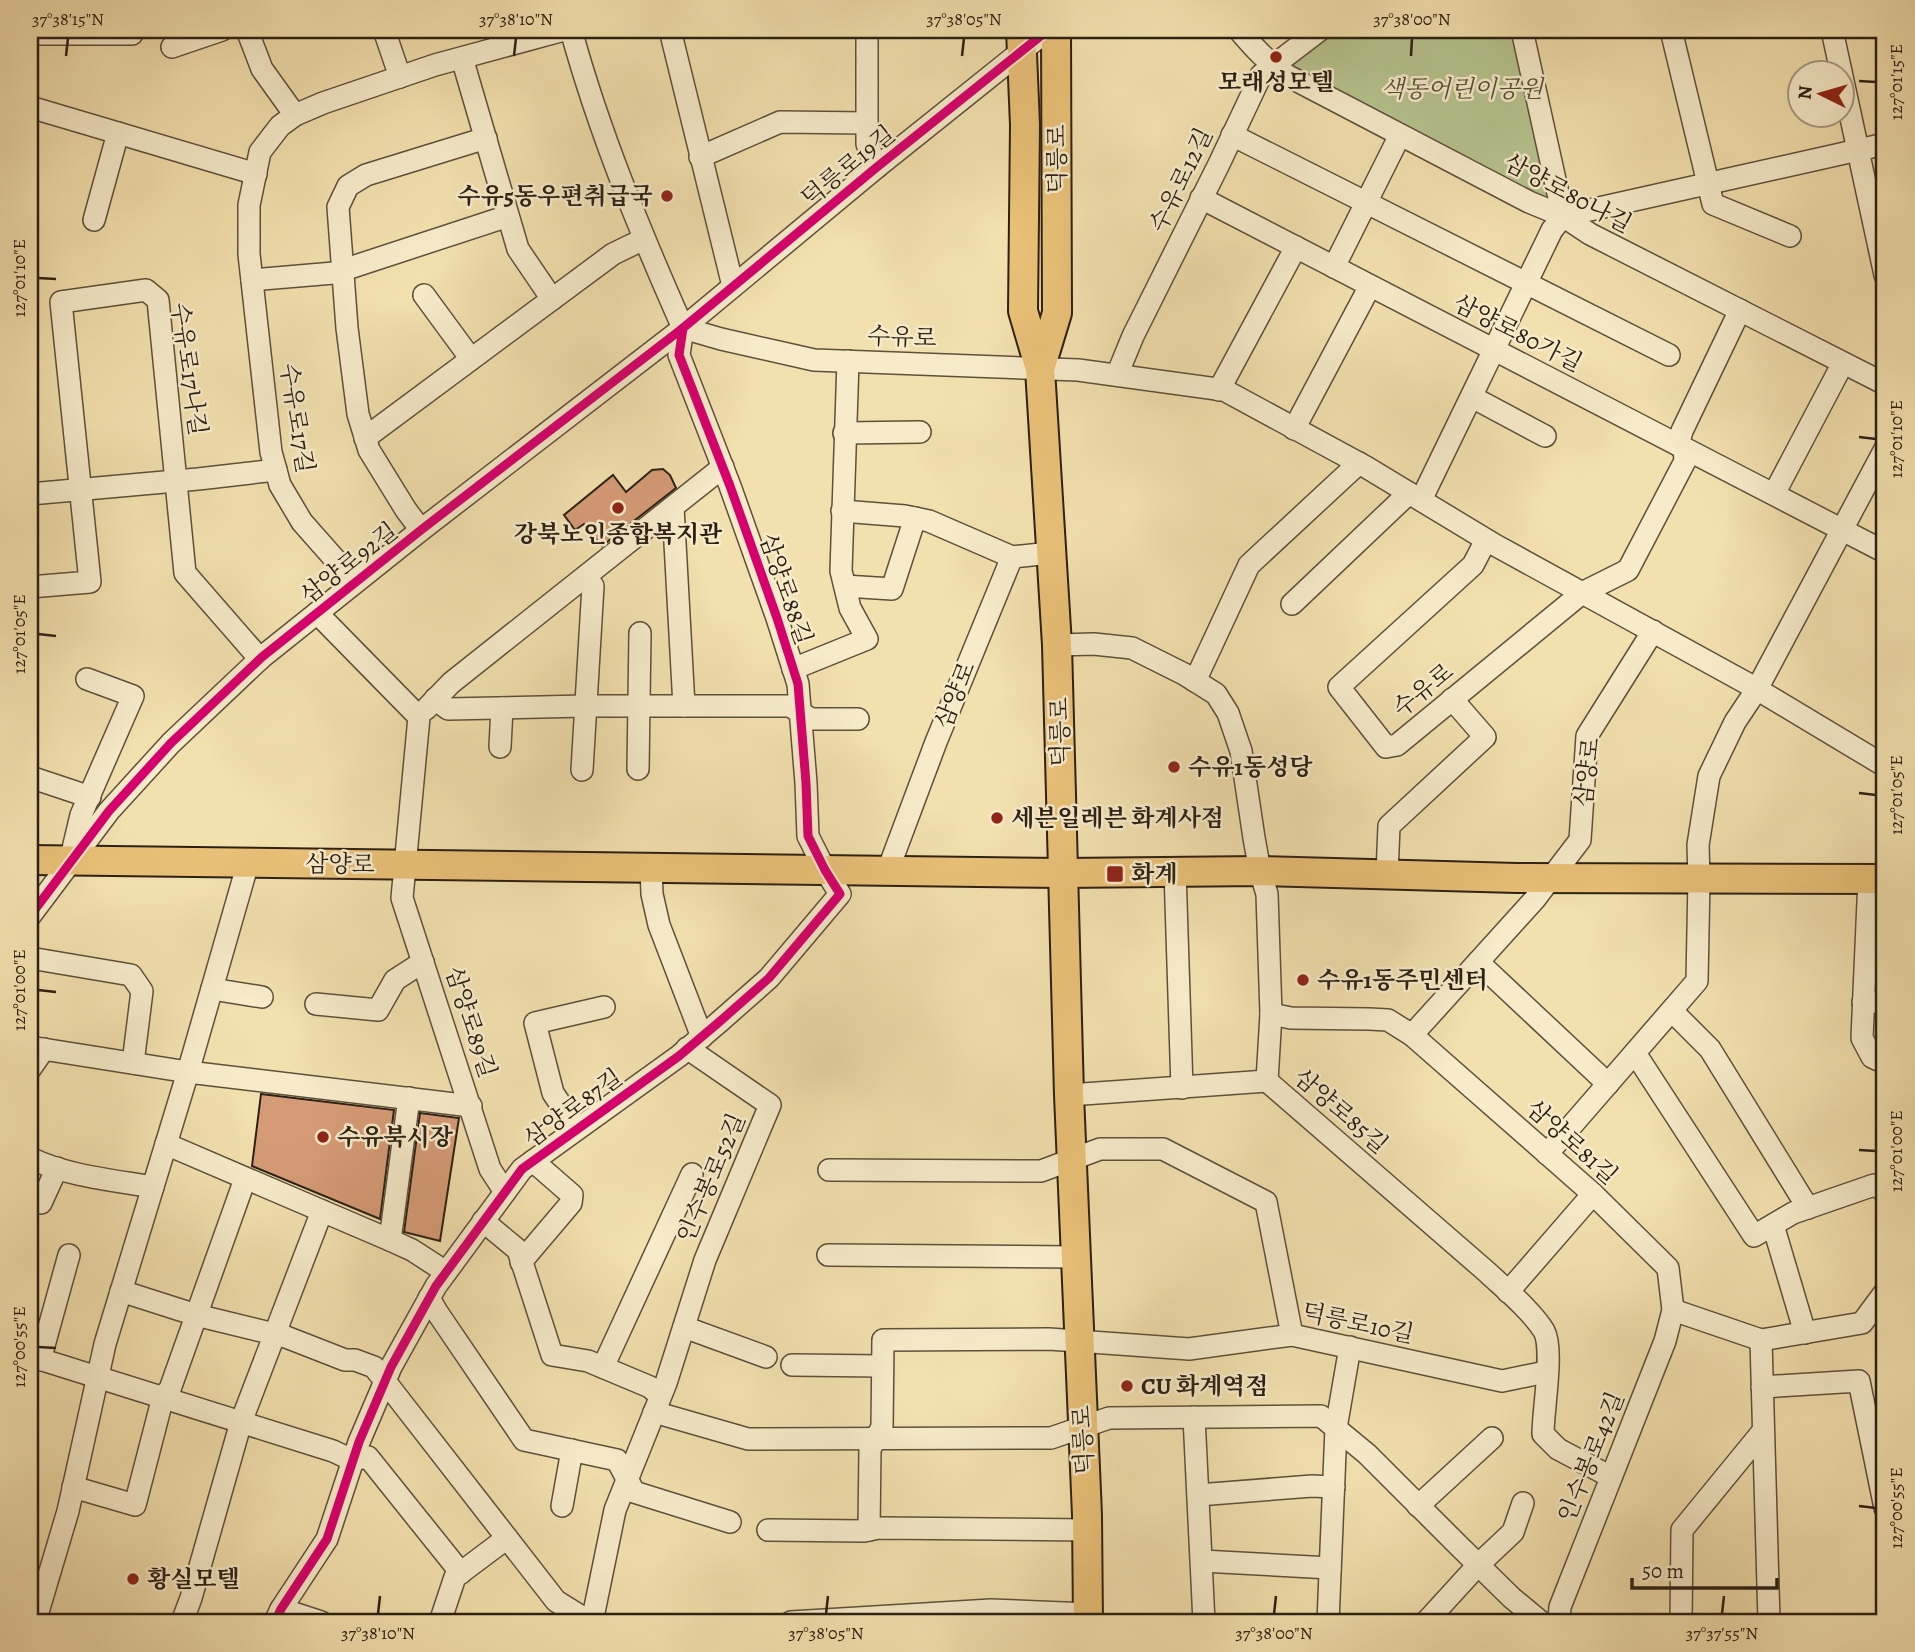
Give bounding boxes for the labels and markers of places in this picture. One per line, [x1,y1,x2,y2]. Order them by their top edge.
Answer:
marker: 모래성모텔 [1268,49,1284,65]
place label: 모래성모텔 [1218,66,1334,98]
place label: 수유5동우편취급국 [457,180,653,212]
marker: 수유5동우편취급국 [659,188,675,204]
marker: 강북노인종합복지관 [610,500,626,516]
place label: 강북노인종합복지관 [514,518,722,550]
place label: 수유1동성당 [1188,751,1313,783]
marker: 수유1동성당 [1166,759,1182,775]
place label: 세븐일레븐 화계사점 [1011,802,1224,834]
marker: 세븐일레븐 화계사점 [989,810,1005,826]
place label: 화계 [1131,858,1177,890]
marker: 화계 [1105,864,1125,884]
place label: 수유1동주민센터 [1317,964,1488,996]
marker: 수유1동주민센터 [1295,972,1311,988]
place label: 수유북시장 [337,1121,454,1153]
marker: 수유북시장 [315,1129,331,1145]
place label: CU 화계역점 [1141,1370,1268,1402]
marker: CU 화계역점 [1119,1378,1135,1394]
place label: 황실모텔 [147,1563,240,1595]
marker: 황실모텔 [125,1571,141,1587]

